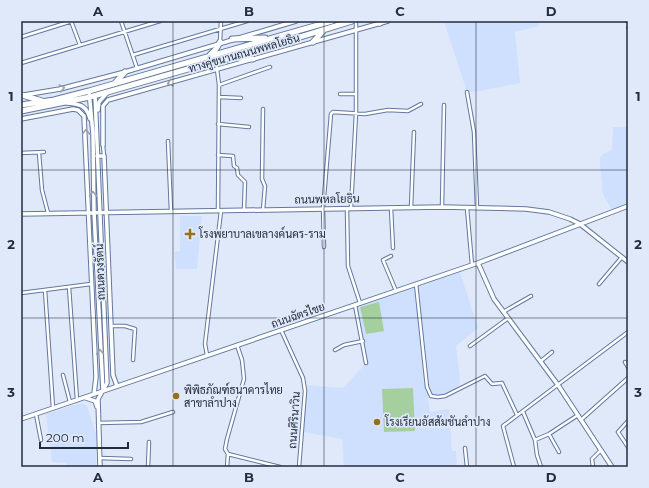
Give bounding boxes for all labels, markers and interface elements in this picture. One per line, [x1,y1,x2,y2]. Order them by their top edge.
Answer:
text: A [92,3,104,19]
text: B [244,3,254,19]
text: C [395,3,405,19]
text: D [546,3,557,19]
street label: ทางคู่ขนานถนนพหลโยธิน [186,29,302,77]
one-way arrow [167,78,174,86]
one-way arrow [59,84,66,93]
text: 1 [8,88,14,104]
text: 1 [635,88,641,104]
one-way arrow [82,129,90,135]
street label: ถนนพหลโยธิน [294,190,360,207]
one-way arrow [89,191,98,198]
place label: โรงพยาบาลเขลางค์นคร-ราม [198,226,326,241]
marker: โรงพยาบาลเขลางค์นคร-ราม [184,228,196,240]
text: 2 [7,236,15,252]
text: 2 [634,236,642,252]
street label: ถนนดวงรัตน์ [91,243,108,301]
street label: ถนนฉัตรไชย [269,298,327,331]
one-way arrow [96,349,104,355]
place label: พิพิธภัณฑ์ธนาคารไทย สาขาลำปาง [184,382,283,410]
text: 3 [6,384,15,400]
text: 3 [633,384,642,400]
marker: พิพิธภัณฑ์ธนาคารไทย สาขาลำปาง [171,391,181,401]
street label: ถนนศิรินาวิน [285,391,303,449]
place label: โรงเรียนอัสสัมชันลำปาง [384,414,490,429]
marker: โรงเรียนอัสสัมชันลำปาง [372,417,382,427]
scale bar [40,424,128,450]
text: 200 m [46,430,85,445]
text: A [92,469,104,485]
text: B [244,469,254,485]
text: C [395,469,405,485]
text: D [546,469,557,485]

